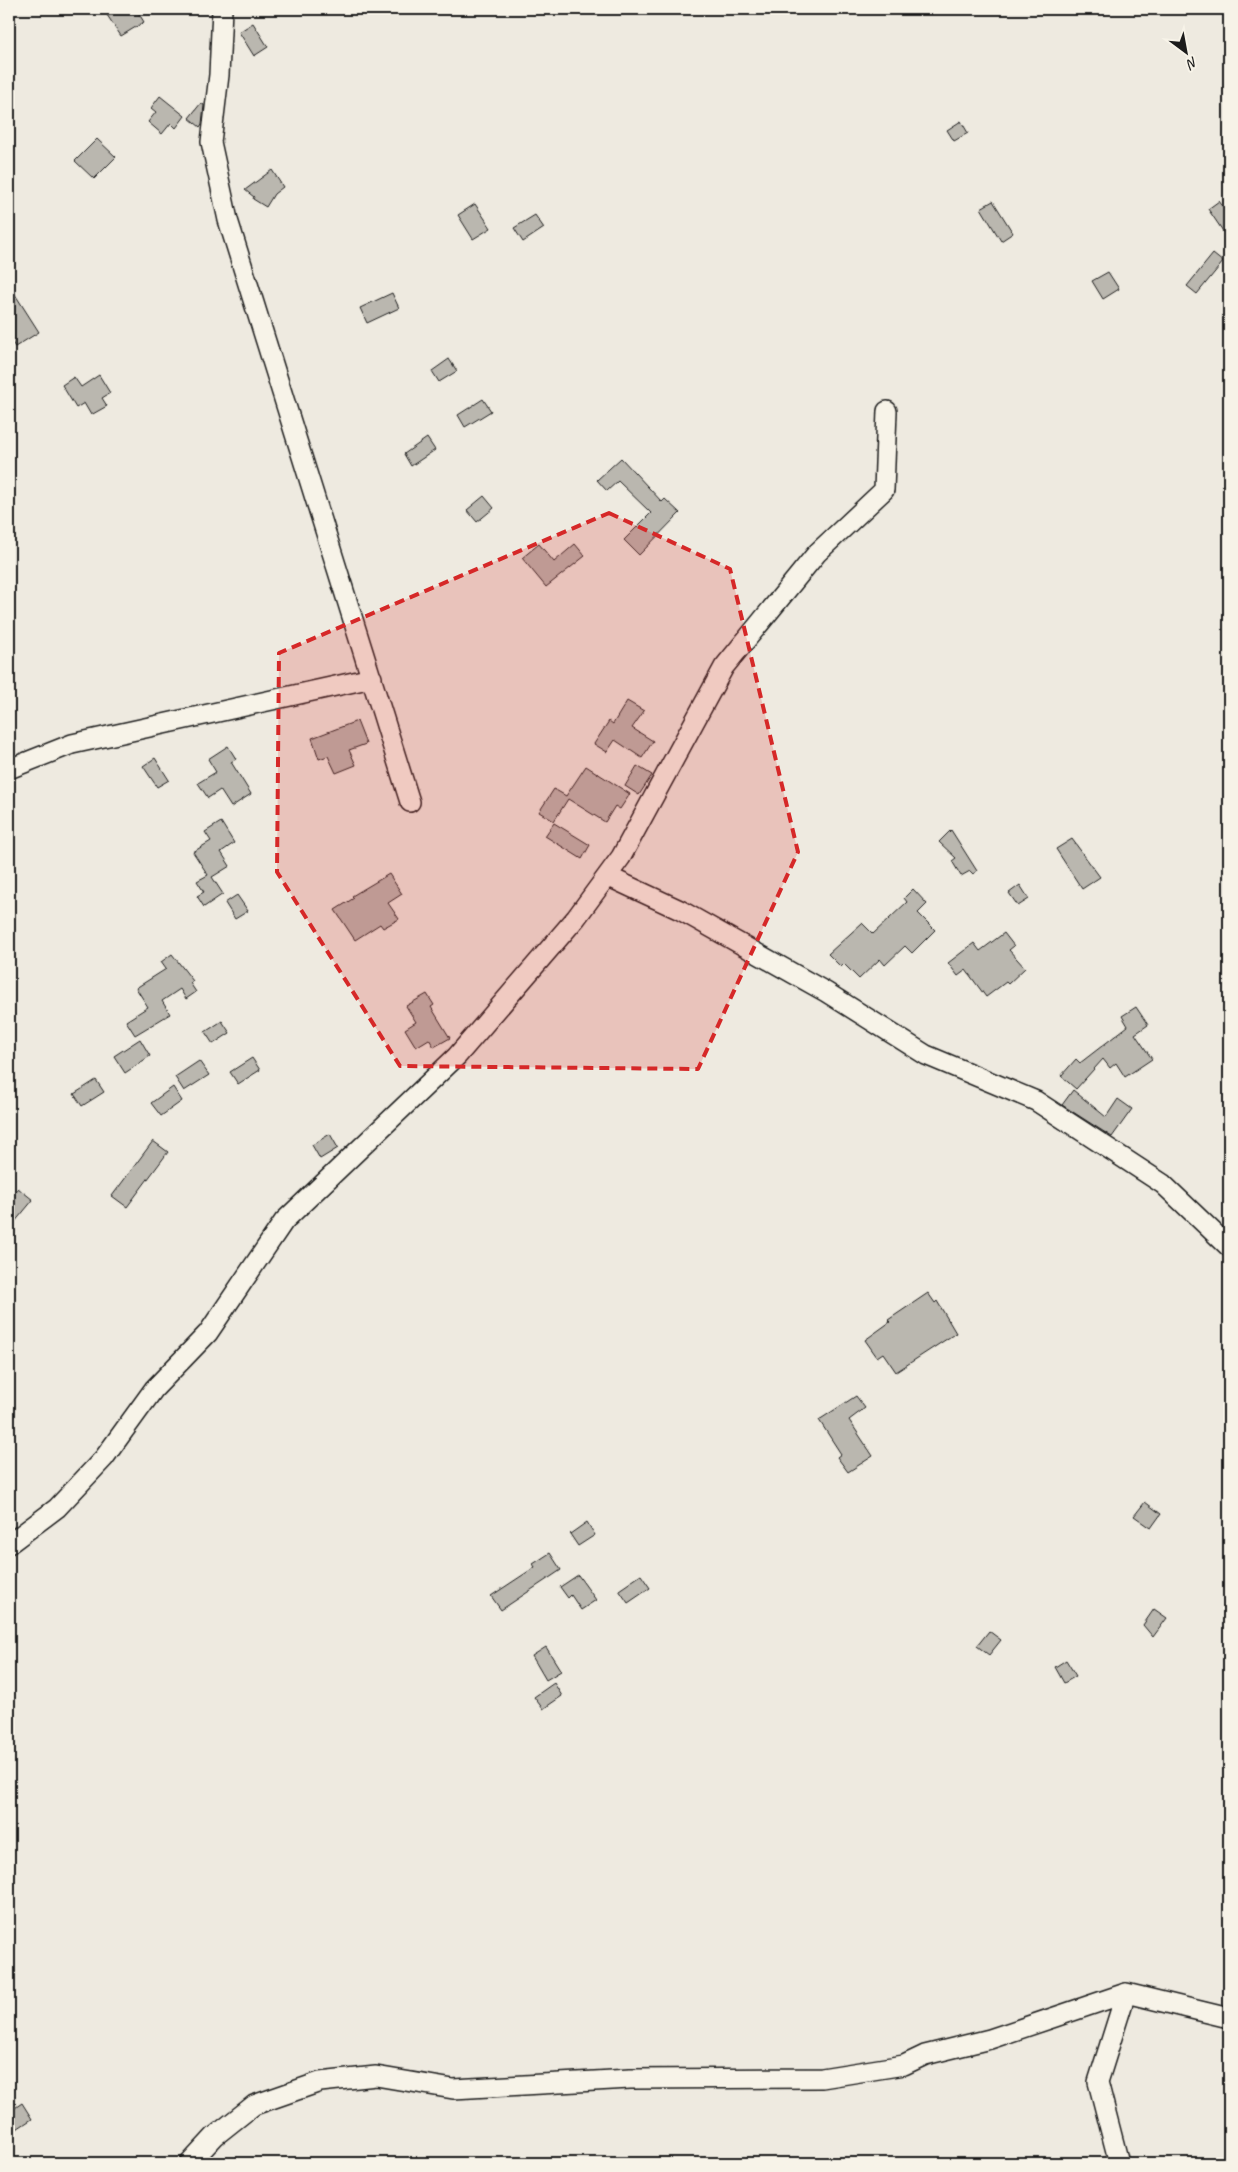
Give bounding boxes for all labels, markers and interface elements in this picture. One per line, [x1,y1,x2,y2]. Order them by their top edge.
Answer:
north arrow [1160,28,1210,78]
text: N [1182,53,1201,73]

